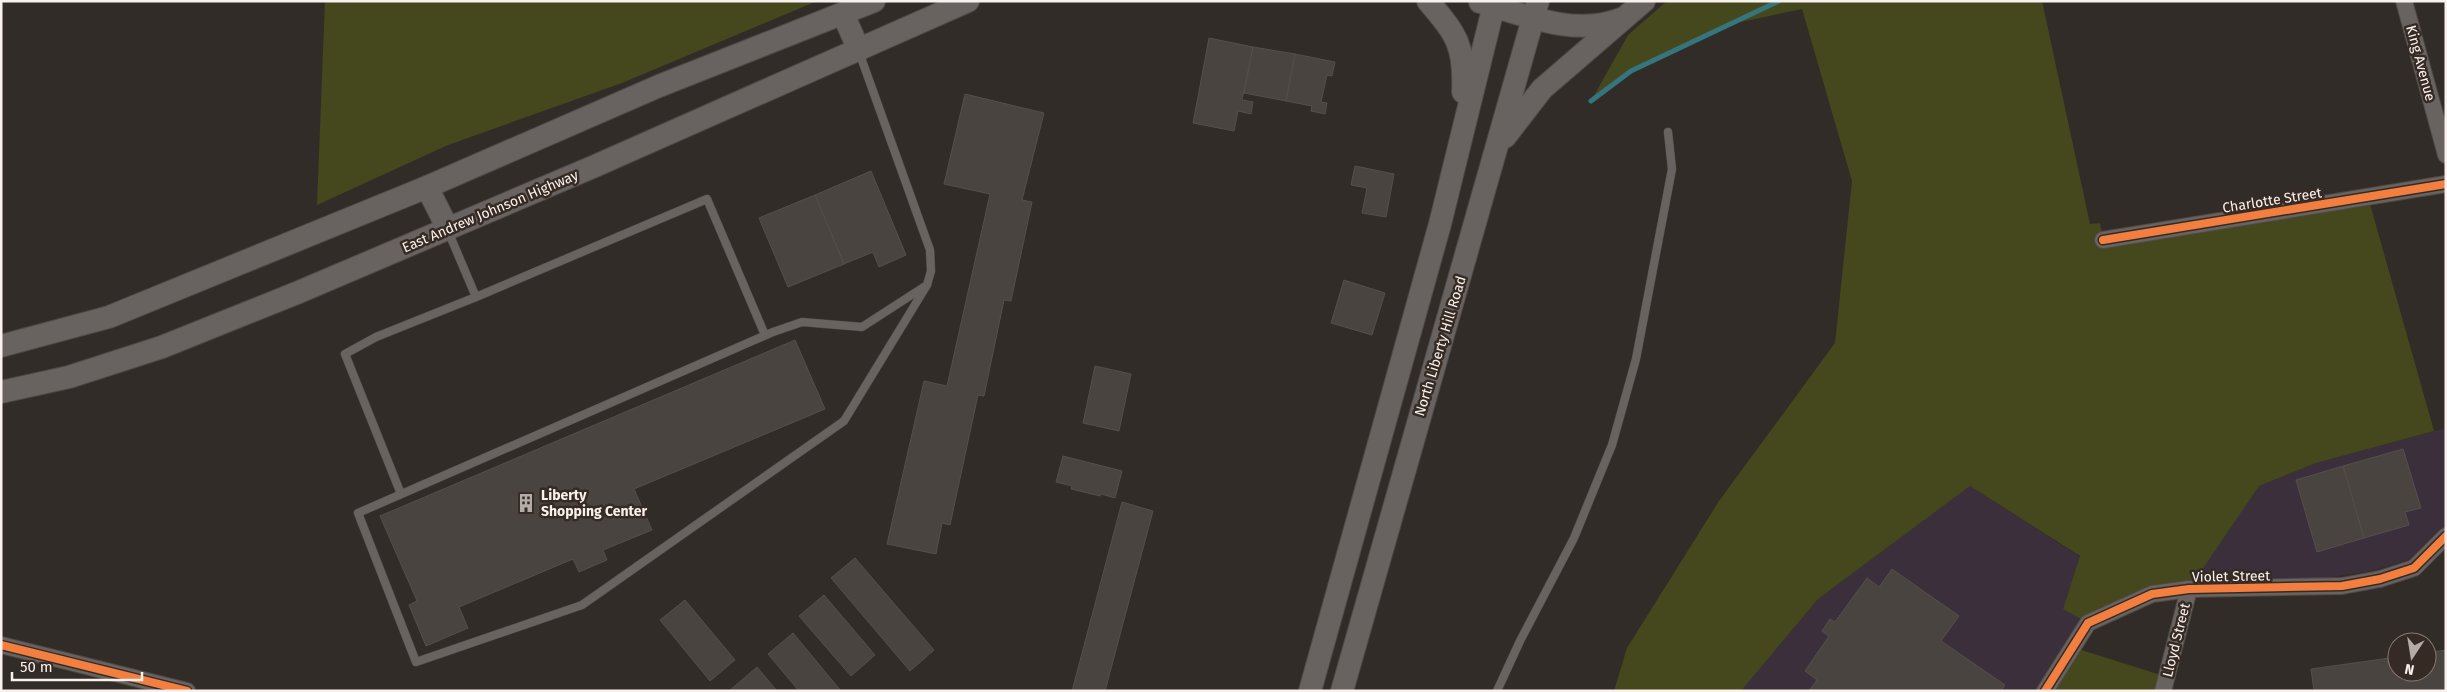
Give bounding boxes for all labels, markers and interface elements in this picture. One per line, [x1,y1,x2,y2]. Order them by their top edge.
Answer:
street label: King Avenue [2402,23,2439,103]
street label: East Andrew Johnson Highway [400,167,581,256]
street label: Charlotte Street [2221,184,2324,217]
street label: North Liberty Hill Road [1411,274,1470,418]
place label: Liberty Shopping Center [541,487,647,520]
building icon: Liberty Shopping Center [515,492,537,514]
street label: Violet Street [2192,567,2271,586]
street label: Lloyd Street [2159,600,2194,679]
north arrow [2387,632,2437,682]
scale bar [12,650,142,682]
text: 50 m [20,658,53,676]
text: N [2403,660,2416,679]

